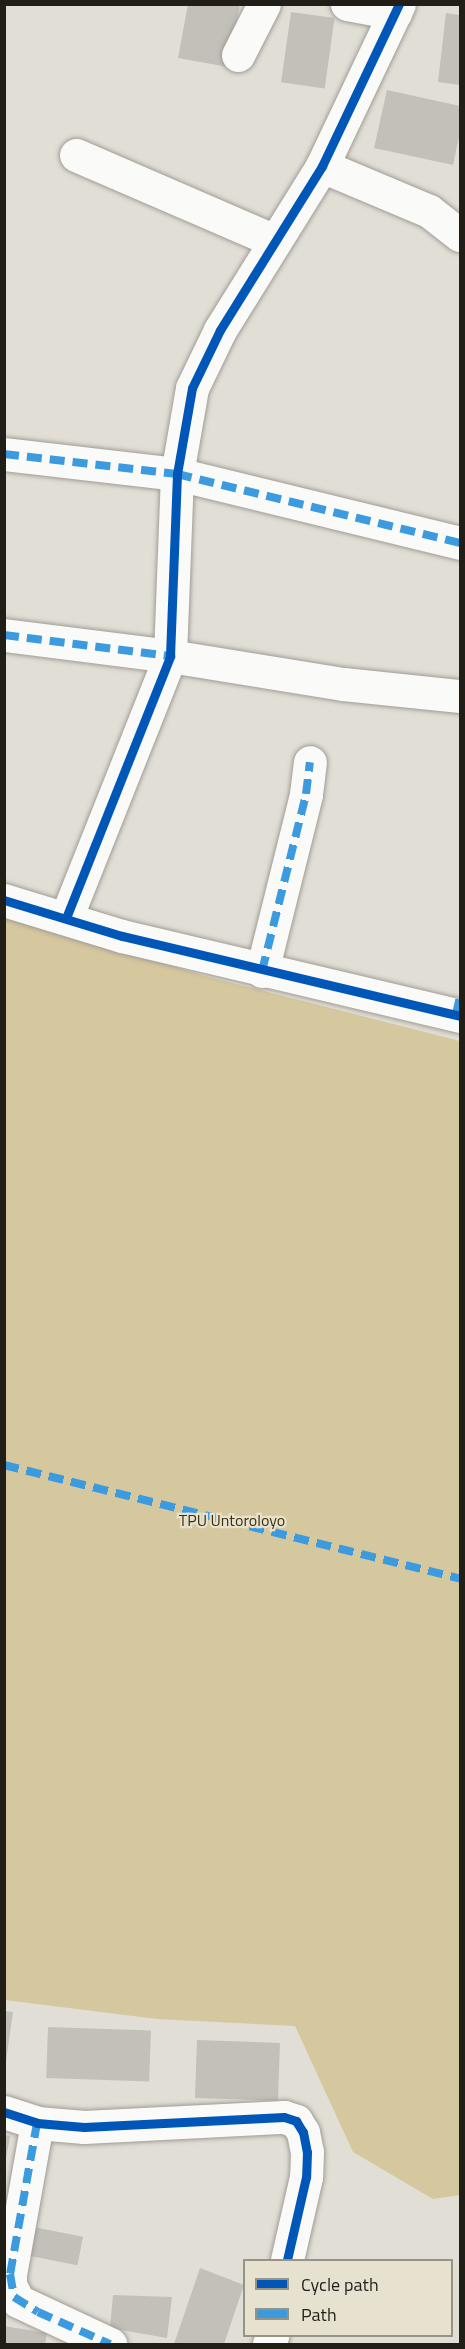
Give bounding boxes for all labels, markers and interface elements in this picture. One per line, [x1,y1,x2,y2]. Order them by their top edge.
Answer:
park label: TPU Untoroloyo [179,1510,285,1530]
legend [243,2259,453,2337]
text: Cycle path [301,2271,379,2298]
text: Path [301,2301,337,2328]

